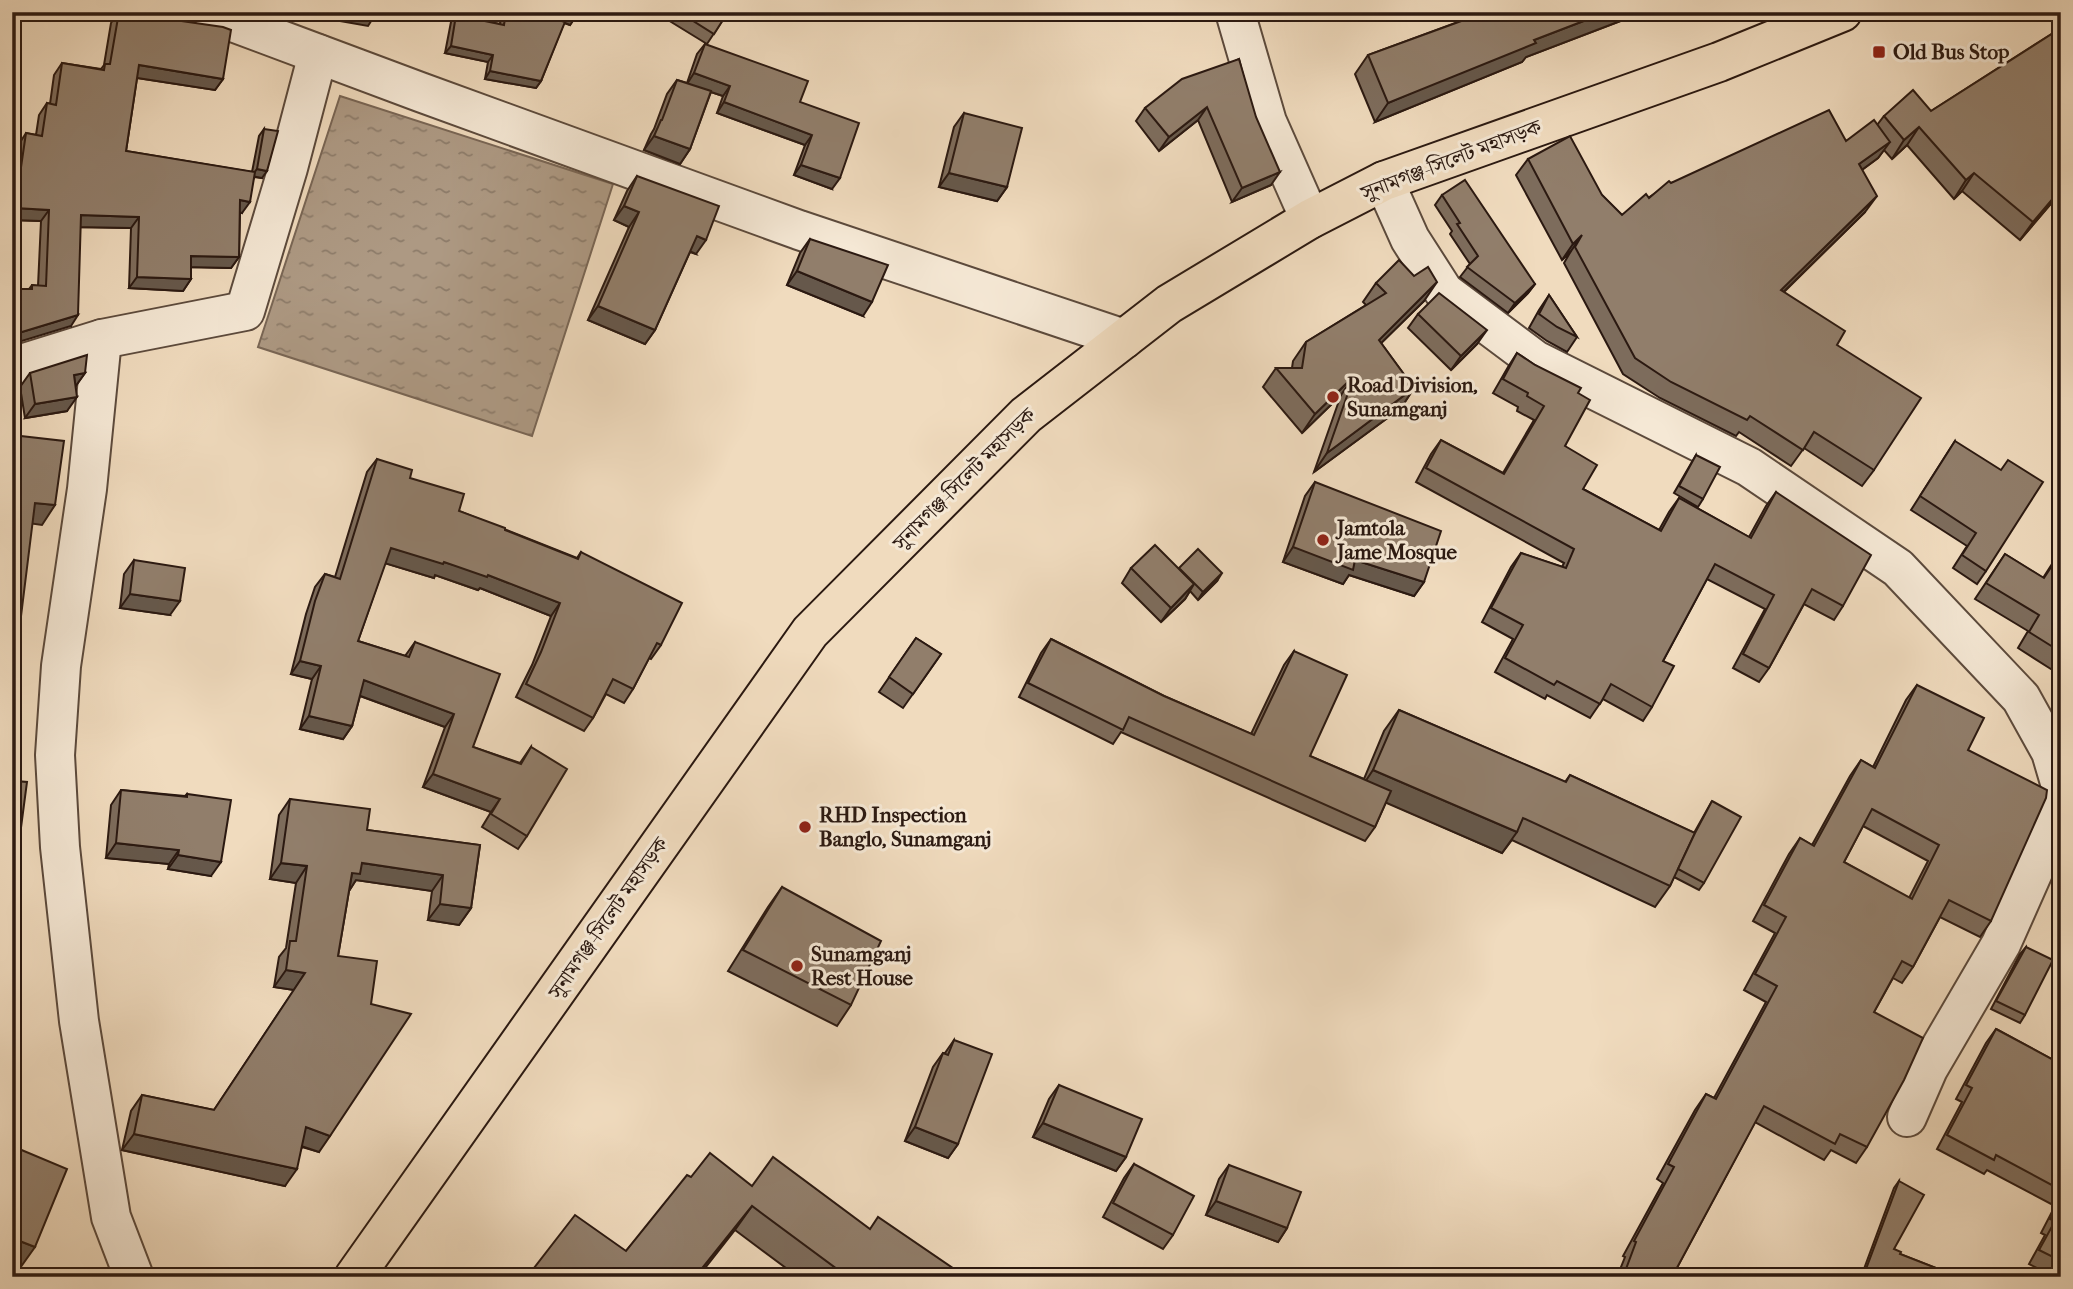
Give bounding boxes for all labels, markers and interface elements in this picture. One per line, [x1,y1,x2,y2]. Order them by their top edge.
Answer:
place label: Old Bus Stop [1893,40,2010,64]
marker: Old Bus Stop [1871,44,1887,60]
street label: সুনামগঞ্জ-সিলেট মহাসড়ক [1356,114,1546,207]
place label: Road Division, Sunamganj [1347,373,1478,421]
marker: Road Division, Sunamganj [1325,389,1341,405]
street label: সুনামগঞ্জ-সিলেট মহাসড়ক [887,402,1042,557]
place label: Jamtola Jame Mosque [1335,516,1457,564]
marker: Jamtola Jame Mosque [1315,532,1331,548]
place label: RHD Inspection Banglo, Sunamganj [819,803,991,851]
marker: RHD Inspection Banglo, Sunamganj [797,819,813,835]
street label: সুনামগঞ্জ-সিলেট মহাসড়ক [543,832,674,1005]
place label: Sunamganj Rest House [811,942,914,990]
marker: Sunamganj Rest House [789,958,805,974]

